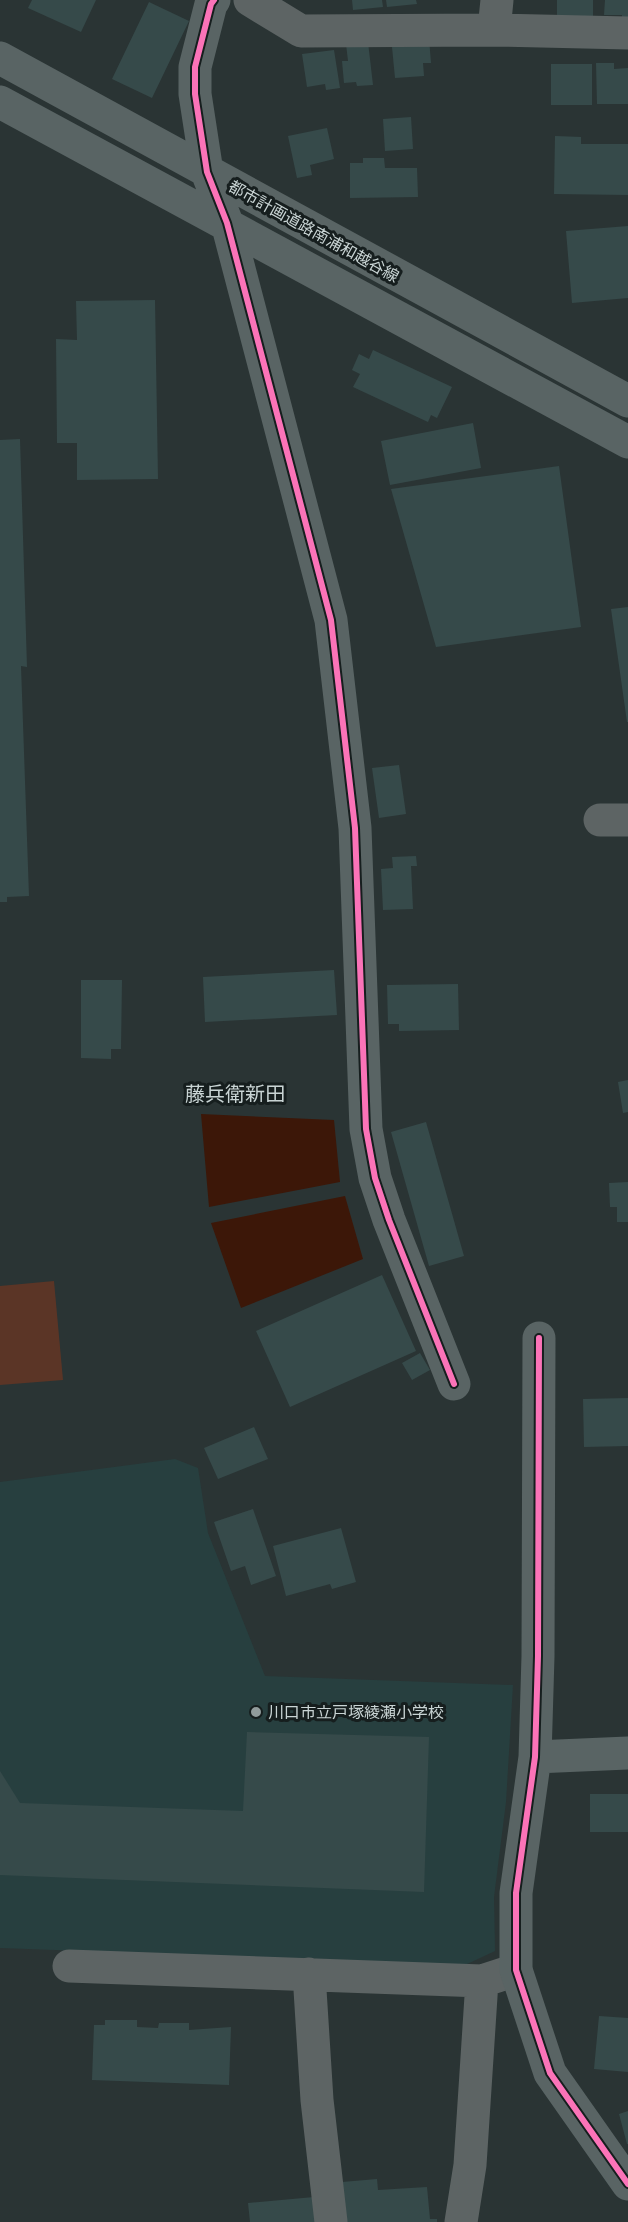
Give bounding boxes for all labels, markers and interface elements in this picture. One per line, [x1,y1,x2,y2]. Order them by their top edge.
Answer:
street label: 都市計画道路南浦和越谷線 [225,177,402,287]
district label: 藤兵衛新田 [185,1082,285,1107]
place label: 川口市立戸塚綾瀬小学校 [268,1703,444,1723]
marker: 川口市立戸塚綾瀬小学校 [249,1705,263,1719]

